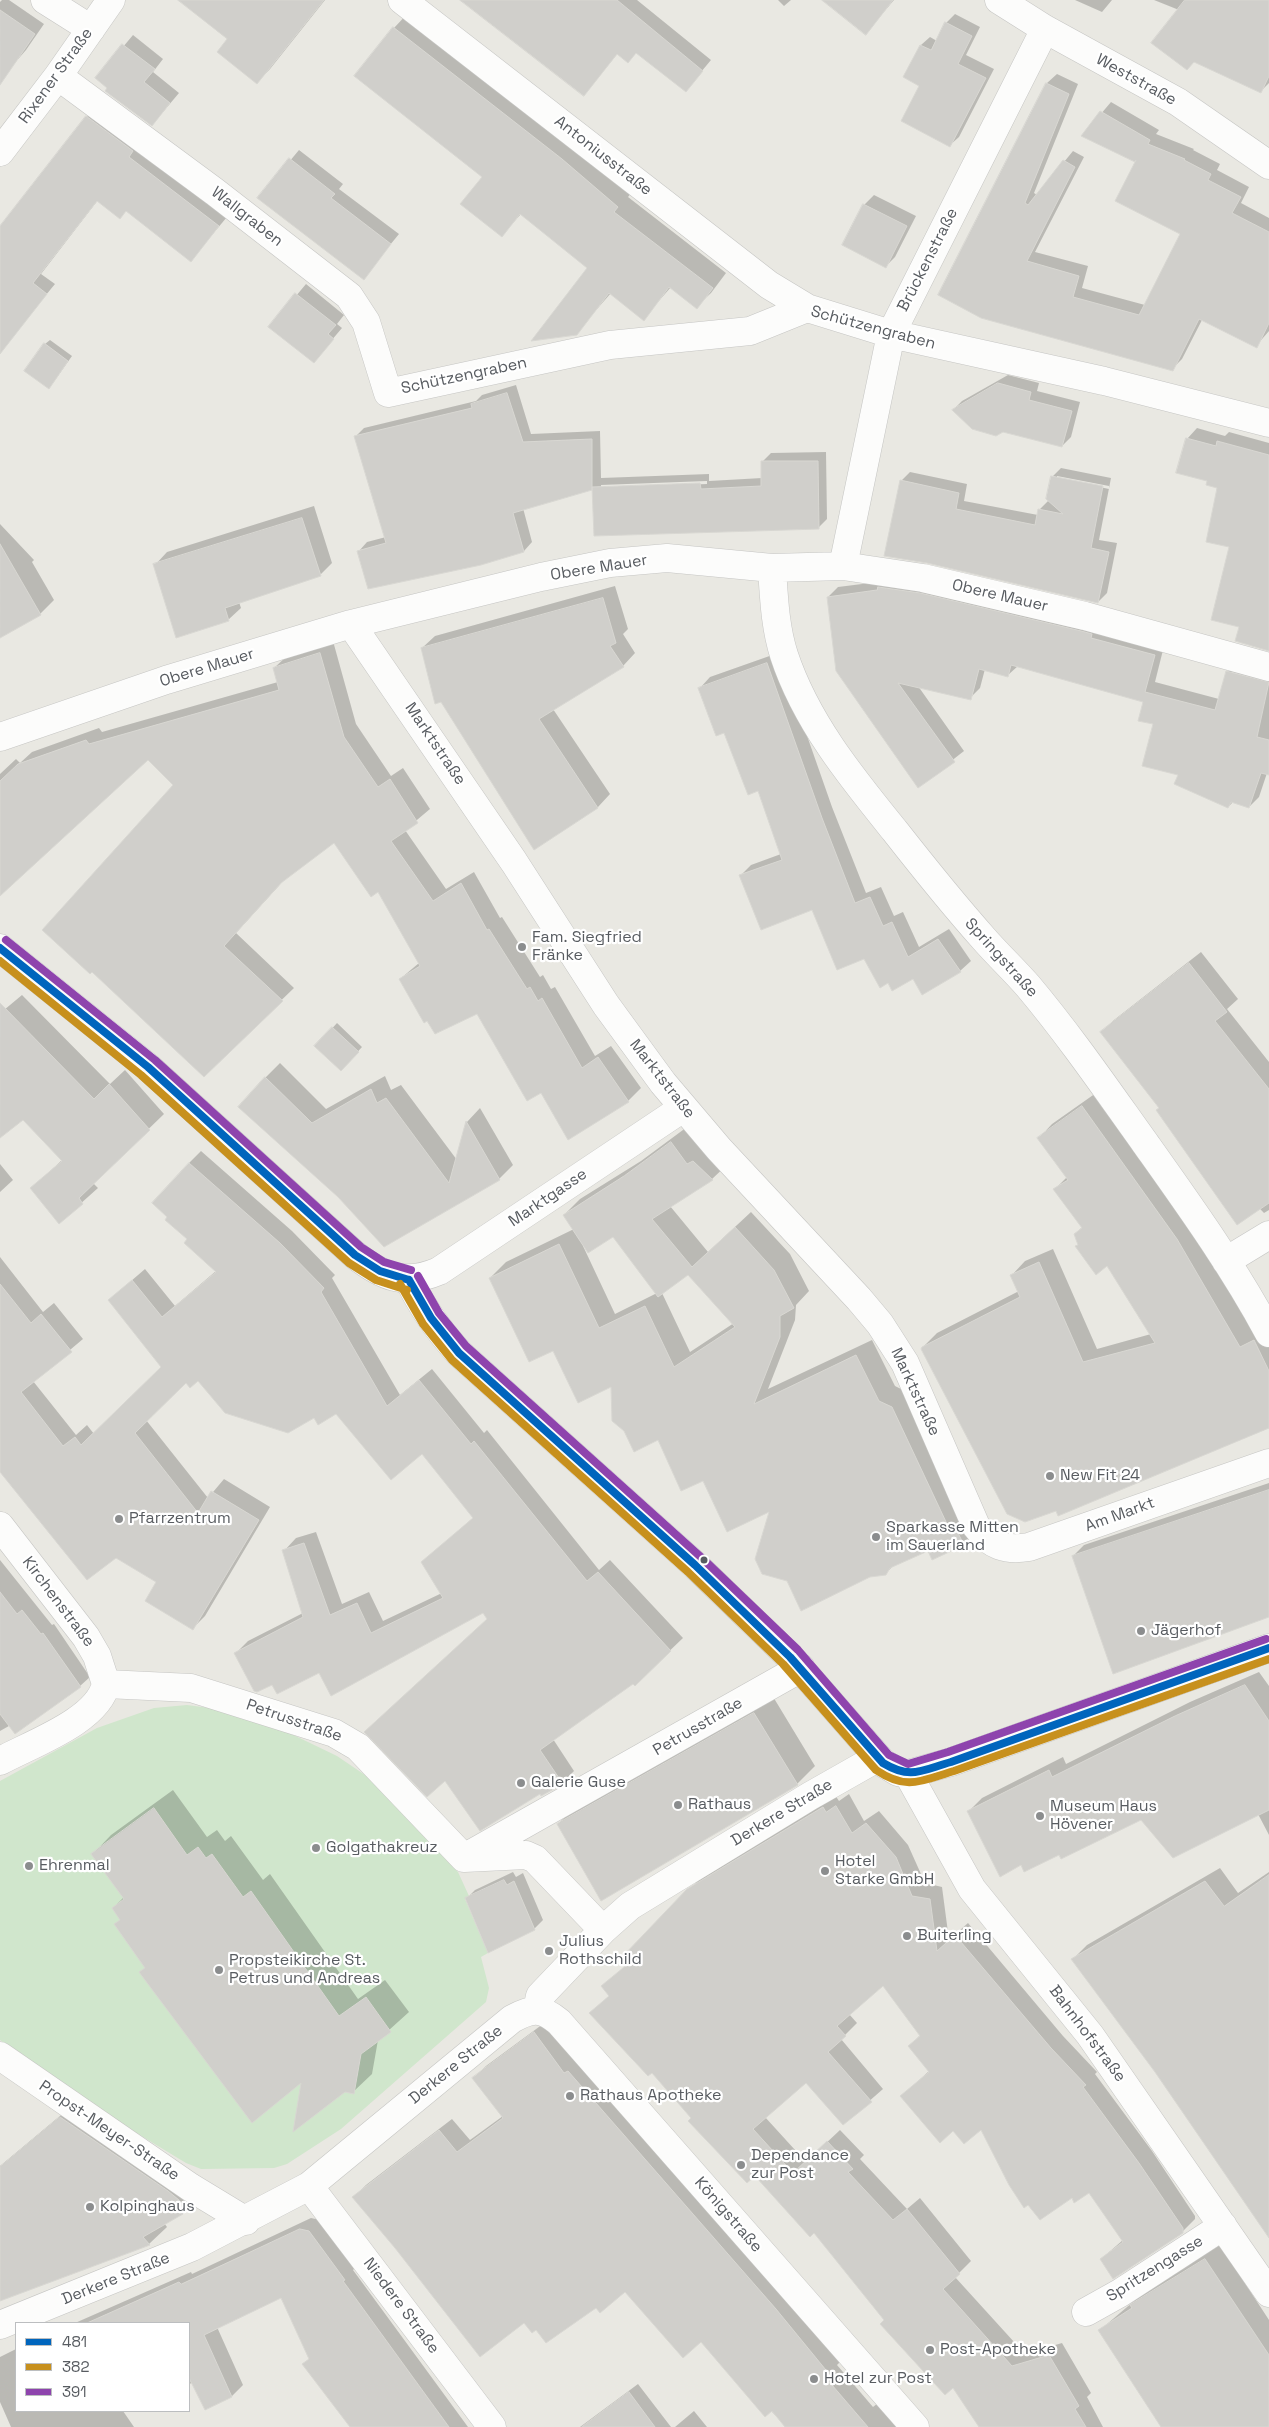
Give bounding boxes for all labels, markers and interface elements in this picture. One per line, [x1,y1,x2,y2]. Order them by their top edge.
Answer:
street label: Rixener Straße [15,24,97,128]
street label: Weststraße [1092,50,1180,110]
street label: Antoniusstraße [550,112,656,200]
street label: Wallgraben [207,183,287,251]
street label: Brückenstraße [894,205,962,315]
street label: Schützengraben [809,302,937,354]
street label: Schützengraben [399,353,529,399]
street label: Obere Mauer [549,551,649,585]
street label: Obere Mauer [950,576,1050,616]
street label: Obere Mauer [157,645,257,691]
street label: Marktstraße [400,699,470,789]
street label: Springstraße [960,914,1042,1002]
place label: Fam. Siegfried Fränke [532,928,642,966]
marker: Fam. Siegfried Fränke [516,941,528,953]
street label: Marktstraße [625,1036,699,1122]
street label: Marktgasse [505,1165,591,1231]
street label: Marktstraße [886,1345,944,1439]
place label: New Fit 24 [1060,1466,1140,1486]
marker: New Fit 24 [1044,1470,1056,1482]
street label: Am Markt [1082,1493,1158,1537]
place label: Pfarrzentrum [129,1509,231,1529]
marker: Pfarrzentrum [113,1513,125,1525]
place label: Sparkasse Mitten im Sauerland [886,1518,1019,1556]
marker: Sparkasse Mitten im Sauerland [870,1531,882,1543]
street label: Kirchenstraße [18,1553,98,1651]
unlabelled marker [699,1555,709,1565]
place label: Jägerhof [1151,1621,1221,1641]
marker: Jägerhof [1135,1625,1147,1637]
street label: Petrusstraße [650,1694,746,1760]
street label: Petrusstraße [243,1696,345,1746]
place label: Galerie Guse [531,1773,626,1793]
street label: Derkere Straße [728,1775,836,1851]
marker: Galerie Guse [515,1777,527,1789]
place label: Rathaus [688,1795,751,1815]
place label: Museum Haus Hövener [1050,1797,1157,1835]
marker: Rathaus [672,1799,684,1811]
marker: Museum Haus Hövener [1034,1810,1046,1822]
place label: Golgathakreuz [326,1838,438,1858]
marker: Golgathakreuz [310,1842,322,1854]
place label: Hotel Starke GmbH [835,1852,934,1890]
place label: Ehrenmal [39,1856,110,1876]
marker: Ehrenmal [23,1860,35,1872]
marker: Hotel Starke GmbH [819,1865,831,1877]
place label: Buiterling [917,1926,992,1946]
marker: Buiterling [901,1930,913,1942]
place label: Julius Rothschild [559,1932,642,1970]
marker: Julius Rothschild [543,1945,555,1957]
place label: Propsteikirche St. Petrus und Andreas [229,1951,380,1989]
marker: Propsteikirche St. Petrus und Andreas [213,1964,225,1976]
street label: Bahnhofstraße [1044,1982,1130,2086]
street label: Derkere Straße [405,2021,507,2109]
street label: Propst-Meyer-Straße [35,2077,183,2185]
place label: Rathaus Apotheke [580,2086,722,2106]
marker: Rathaus Apotheke [564,2090,576,2102]
place label: Dependance zur Post [751,2146,849,2184]
marker: Dependance zur Post [735,2159,747,2171]
street label: Königstraße [690,2173,766,2257]
place label: Kolpinghaus [100,2197,195,2217]
marker: Kolpinghaus [84,2201,96,2213]
street label: Spritzengasse [1103,2232,1207,2306]
street label: Derkere Straße [59,2249,173,2309]
street label: Niedere Straße [359,2254,443,2358]
legend [15,2322,190,2412]
text: 481 [62,2332,87,2351]
place label: Post-Apotheke [940,2340,1056,2360]
marker: Post-Apotheke [924,2344,936,2356]
text: 382 [62,2357,89,2376]
place label: Hotel zur Post [824,2369,932,2389]
marker: Hotel zur Post [808,2373,820,2385]
text: 391 [62,2382,87,2401]

